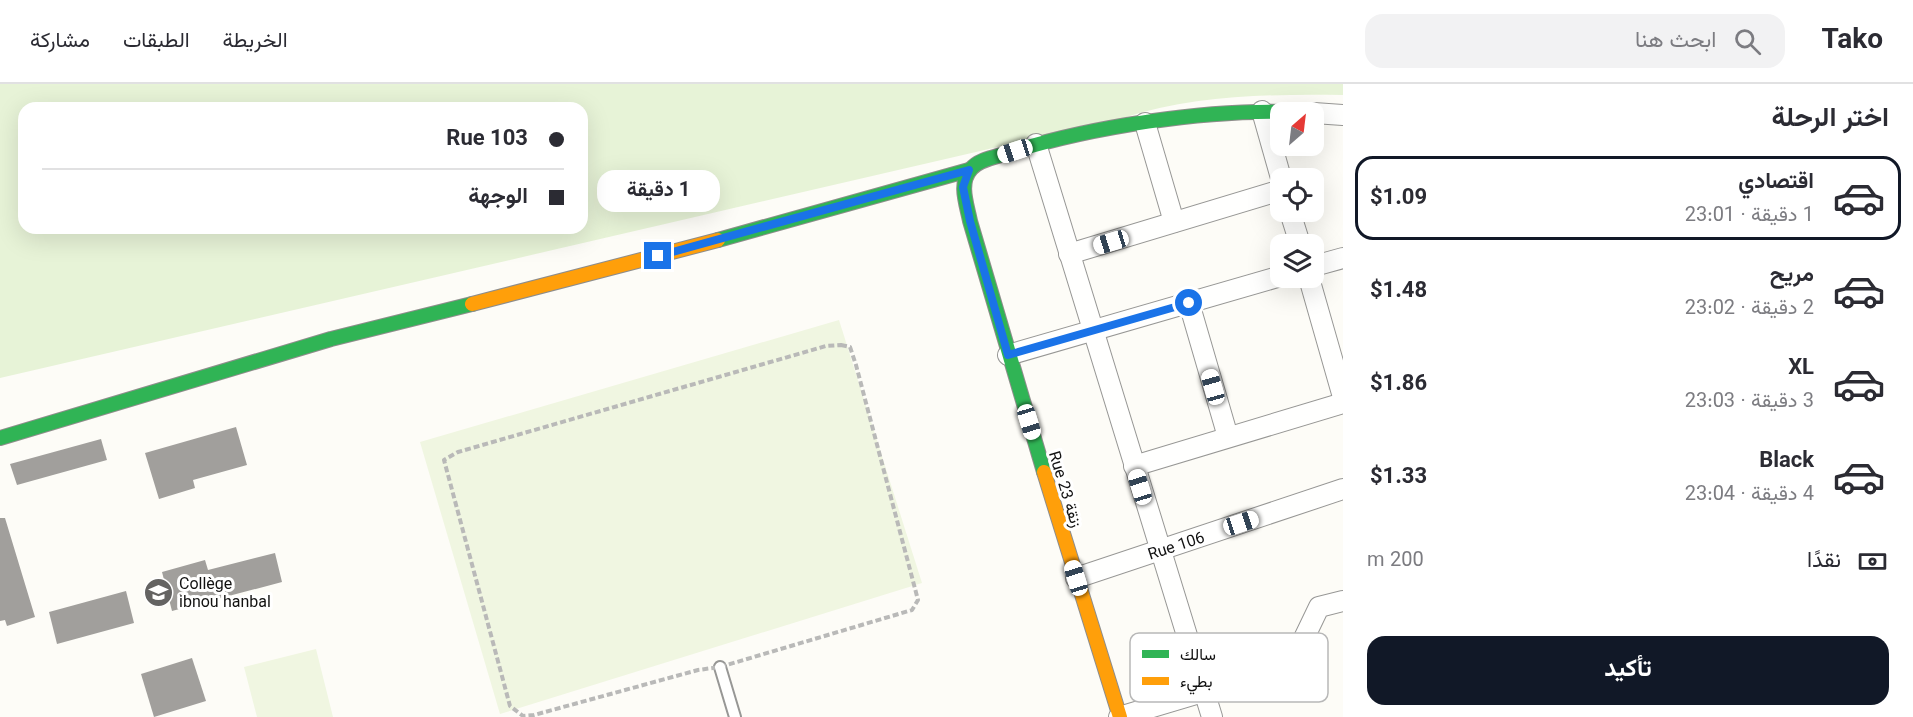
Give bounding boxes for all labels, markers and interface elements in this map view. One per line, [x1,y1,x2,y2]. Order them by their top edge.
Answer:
search box [1365,14,1785,68]
text: Tako [1821,19,1883,63]
text: ابحث هنا [1635,24,1716,59]
text: مشاركة [30,25,90,58]
text: الطبقات [123,25,190,58]
text: الخريطة [223,25,288,58]
icon: search [1731,25,1764,58]
text: اختر الرحلة [1771,98,1889,141]
north arrow [1270,102,1324,156]
map controls [1270,102,1324,288]
text: Rue 103 [446,122,528,157]
car [995,137,1035,165]
text: اقتصادي [1738,165,1814,200]
button: locate [1270,168,1324,222]
callout: 1 دقيقة [596,169,720,211]
icon: car [1832,171,1886,225]
text: 1 دقيقة [627,175,690,207]
text: الوجهة [468,180,528,215]
text: $1.09 [1370,181,1427,216]
text: 1 دقيقة · 23:01 [1685,200,1814,232]
car [1091,228,1131,256]
button: layers [1270,234,1324,288]
route end [644,242,671,269]
text: مريح [1770,258,1814,293]
icon: car [1832,264,1886,318]
text: $1.48 [1370,274,1427,309]
route start [1175,289,1202,316]
text: 2 دقيقة · 23:02 [1685,293,1814,325]
text: XL [1788,351,1814,386]
icon: car [1832,357,1886,411]
car [1199,367,1227,407]
text: $1.86 [1370,367,1427,402]
text: 3 دقيقة · 23:03 [1685,386,1814,418]
car [1015,402,1043,442]
text: Black [1759,444,1814,479]
street label: Rue 23 زنقة [1040,448,1087,531]
icon: car [1832,450,1886,504]
text: $1.33 [1370,460,1427,495]
car [1126,467,1154,507]
text: 4 دقيقة · 23:04 [1685,479,1814,511]
car [1221,509,1261,537]
street label: Rue 106 [1145,526,1208,568]
text: نقدًا [1807,544,1841,579]
text: 200 m [1367,545,1424,577]
icon: cash [1856,545,1889,578]
car [1062,558,1090,598]
place label: Collège ibnou hanbal [179,573,271,616]
school or university icon: Collège ibnou hanbal [142,576,174,608]
legend [1130,633,1328,702]
button: تأكيد [1367,636,1889,705]
text: سالك [1180,644,1216,669]
text: بطيء [1180,671,1212,696]

